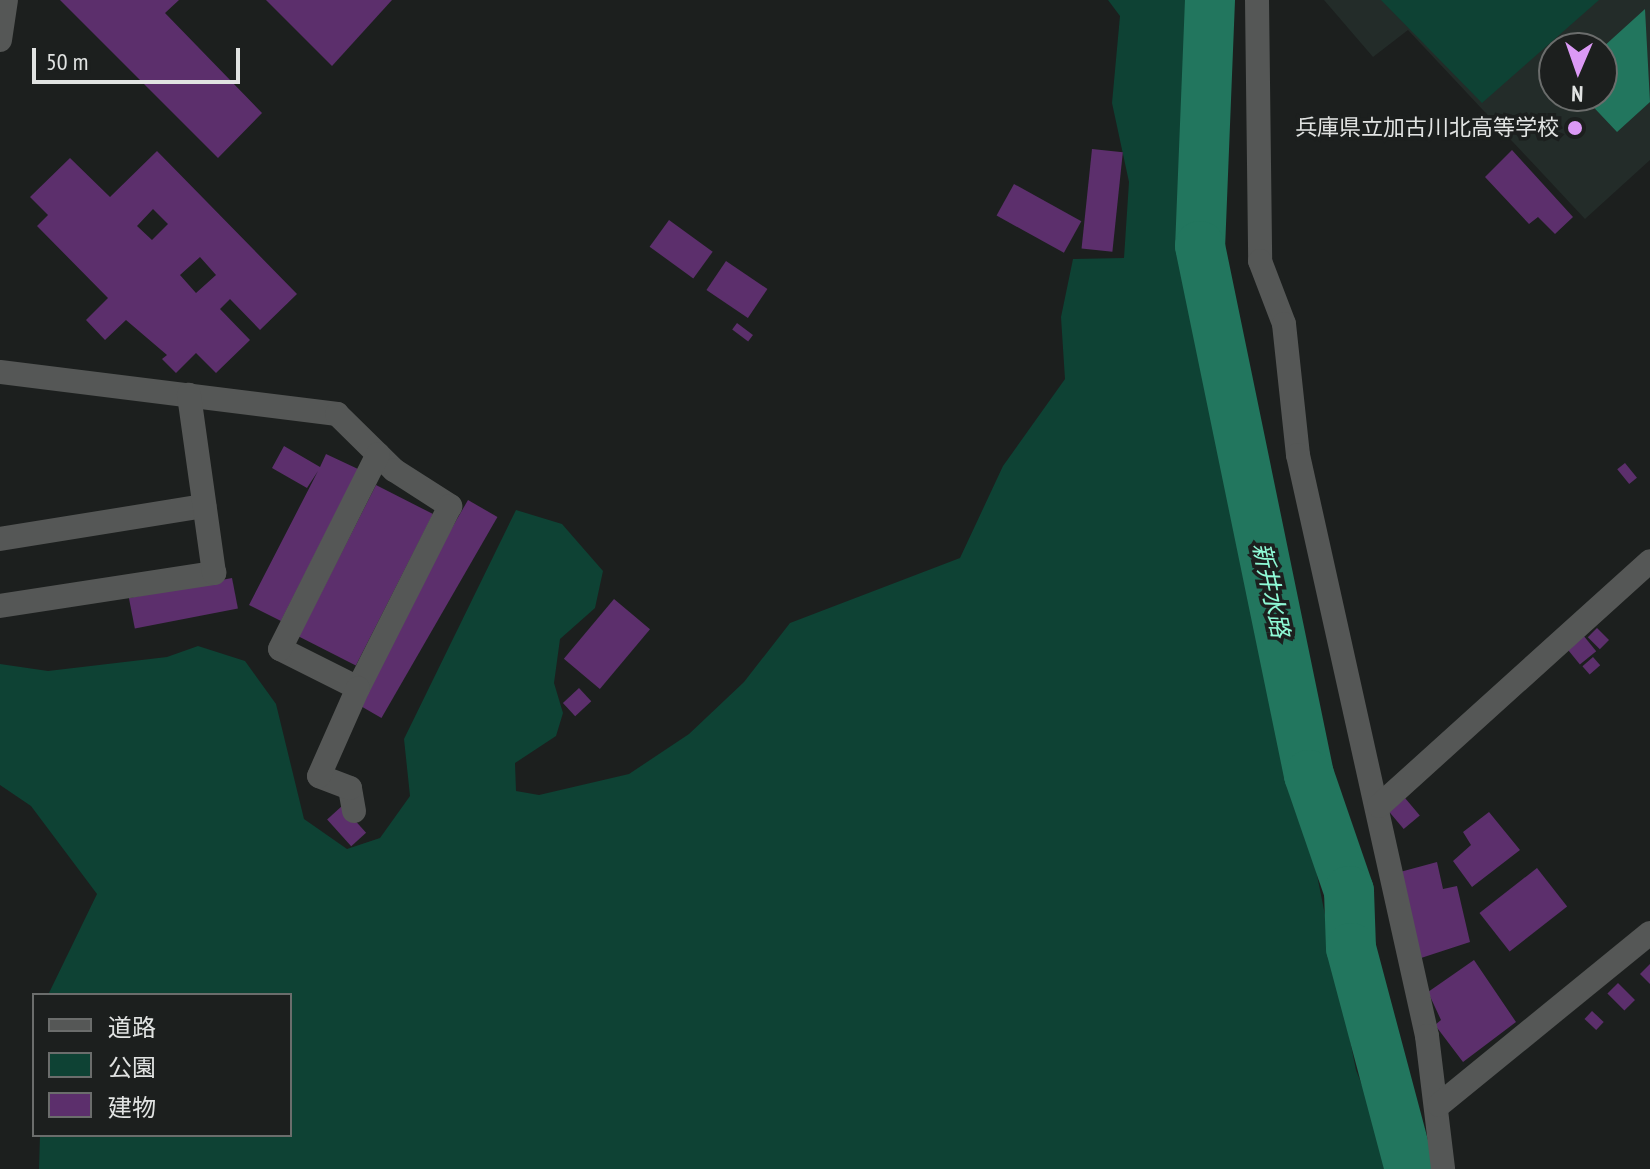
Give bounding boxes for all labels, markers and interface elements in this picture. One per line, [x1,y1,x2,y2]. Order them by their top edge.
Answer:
scale bar [36,32,244,82]
north arrow [1538,32,1618,112]
text: 50 m [46,46,88,77]
text: N [1571,80,1584,108]
place label: 兵庫県立加古川北高等学校 [1295,115,1559,141]
marker: 兵庫県立加古川北高等学校 [1566,119,1584,137]
water label: 新井水路 [1247,540,1295,640]
legend [32,993,292,1137]
text: 道路 [108,1012,156,1043]
text: 公園 [108,1052,156,1083]
text: 建物 [108,1092,156,1123]

